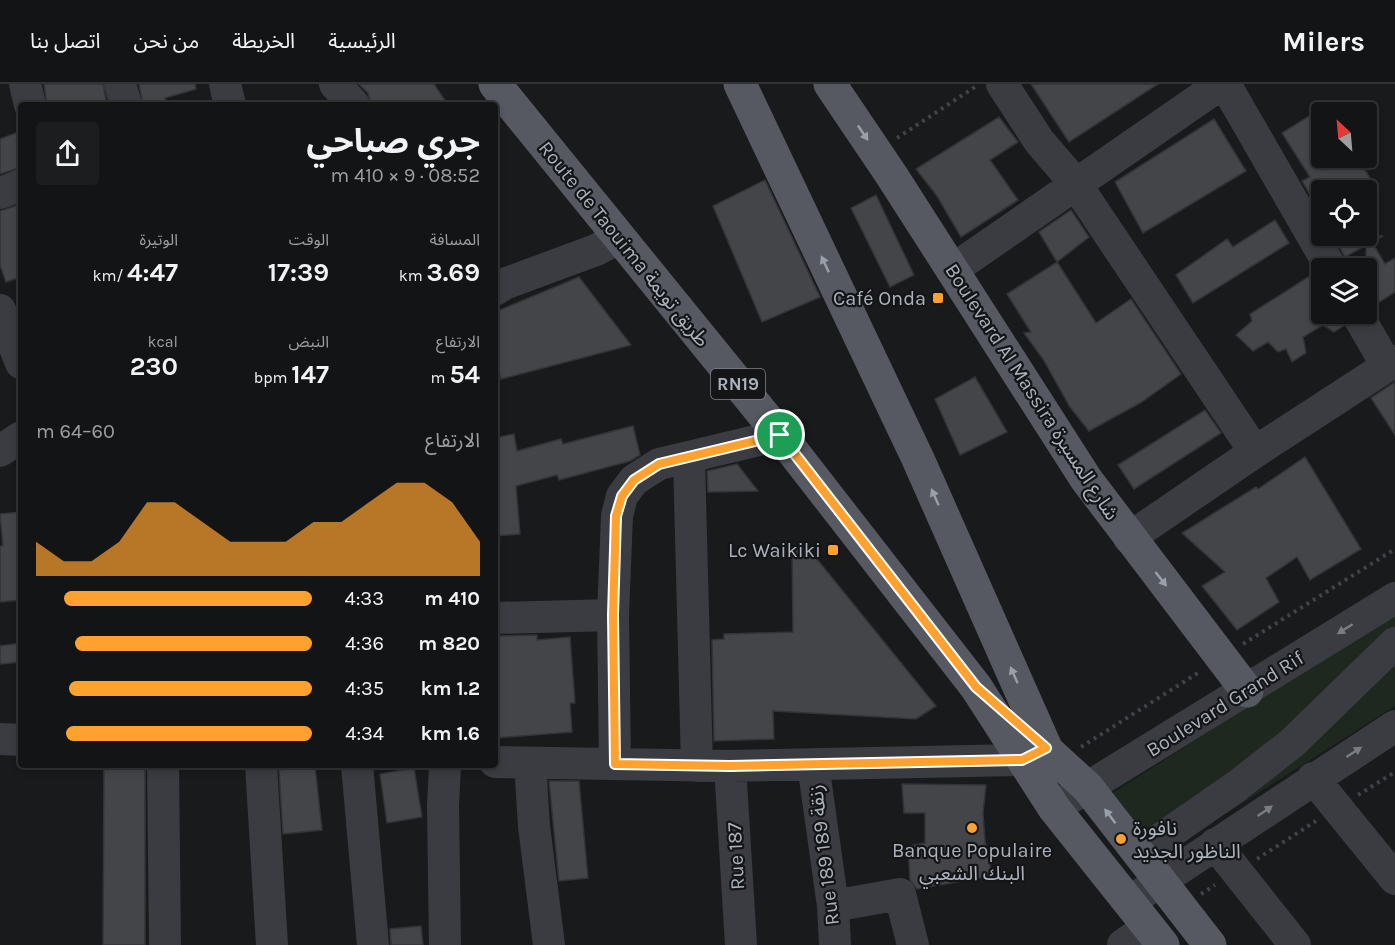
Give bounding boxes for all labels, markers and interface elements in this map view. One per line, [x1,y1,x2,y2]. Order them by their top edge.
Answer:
text: Milers [1282,25,1365,58]
text: اتصل بنا [30,29,101,53]
text: من نحن [134,29,199,53]
text: الخريطة [232,29,295,53]
text: الرئيسية [328,29,396,53]
north arrow [1311,102,1377,168]
map controls [1311,102,1377,324]
button: share [36,122,99,185]
text: جري صباحي [306,122,480,160]
one-way arrow [857,124,869,140]
street label: Route de Taouima طريق تويمة [533,137,714,352]
text: 08:52 · 9 × 410 m [331,164,480,187]
button: locate [1311,180,1377,246]
text: الوتيرة [140,230,178,249]
text: الوقت [289,230,329,249]
text: المسافة [430,230,480,249]
one-way arrow [821,255,830,272]
text: 4:47 [127,257,178,288]
text: 17:39 [268,257,329,288]
text: 3.69 [427,257,480,288]
button: layers [1311,258,1377,324]
street label: Boulevard Al Massira شارع المسيرة [938,260,1124,526]
text: /km [92,266,127,285]
text: km [399,266,427,285]
place label: Café Onda [833,287,926,310]
marker: Café Onda [931,291,945,305]
text: kcal [147,332,178,351]
text: النبض [288,332,329,351]
text: الارتفاع [436,332,480,351]
text: 230 [130,351,178,382]
text: 147 [291,359,329,390]
text: 54 [449,359,480,390]
text: bpm [254,368,291,387]
text: m [431,368,449,387]
road number: RN19 [711,369,765,399]
pin [754,409,805,460]
icon: arrive [763,418,796,451]
text: 60–64 m [36,420,115,443]
text: الارتفاع [425,429,480,452]
one-way arrow [930,488,939,506]
place label: Lc Waikiki [728,539,821,562]
marker: Lc Waikiki [826,543,840,557]
one-way arrow [1155,571,1167,587]
text: 4:33 [345,587,384,610]
text: 410 m [424,587,480,610]
one-way arrow [1337,624,1353,635]
text: 4:36 [345,632,384,655]
text: 820 m [418,632,480,655]
street label: Boulevard Grand Rif [1142,646,1308,762]
one-way arrow [1009,667,1018,684]
text: 4:35 [345,677,384,700]
text: 1.2 km [421,677,480,700]
text: 4:34 [345,722,384,745]
text: 1.6 km [421,722,480,745]
one-way arrow [1346,746,1362,757]
street label: Rue 189 زنقة 189 [804,783,844,927]
one-way arrow [1256,805,1272,817]
one-way arrow [1103,808,1116,824]
place label: نافورة الناظور الجديد [1133,817,1241,863]
street label: Rue 187 [723,821,749,890]
marker: Banque Populaire البنك الشعبي [965,821,979,835]
marker: نافورة الناظور الجديد [1114,832,1128,846]
place label: Banque Populaire البنك الشعبي [892,839,1052,888]

